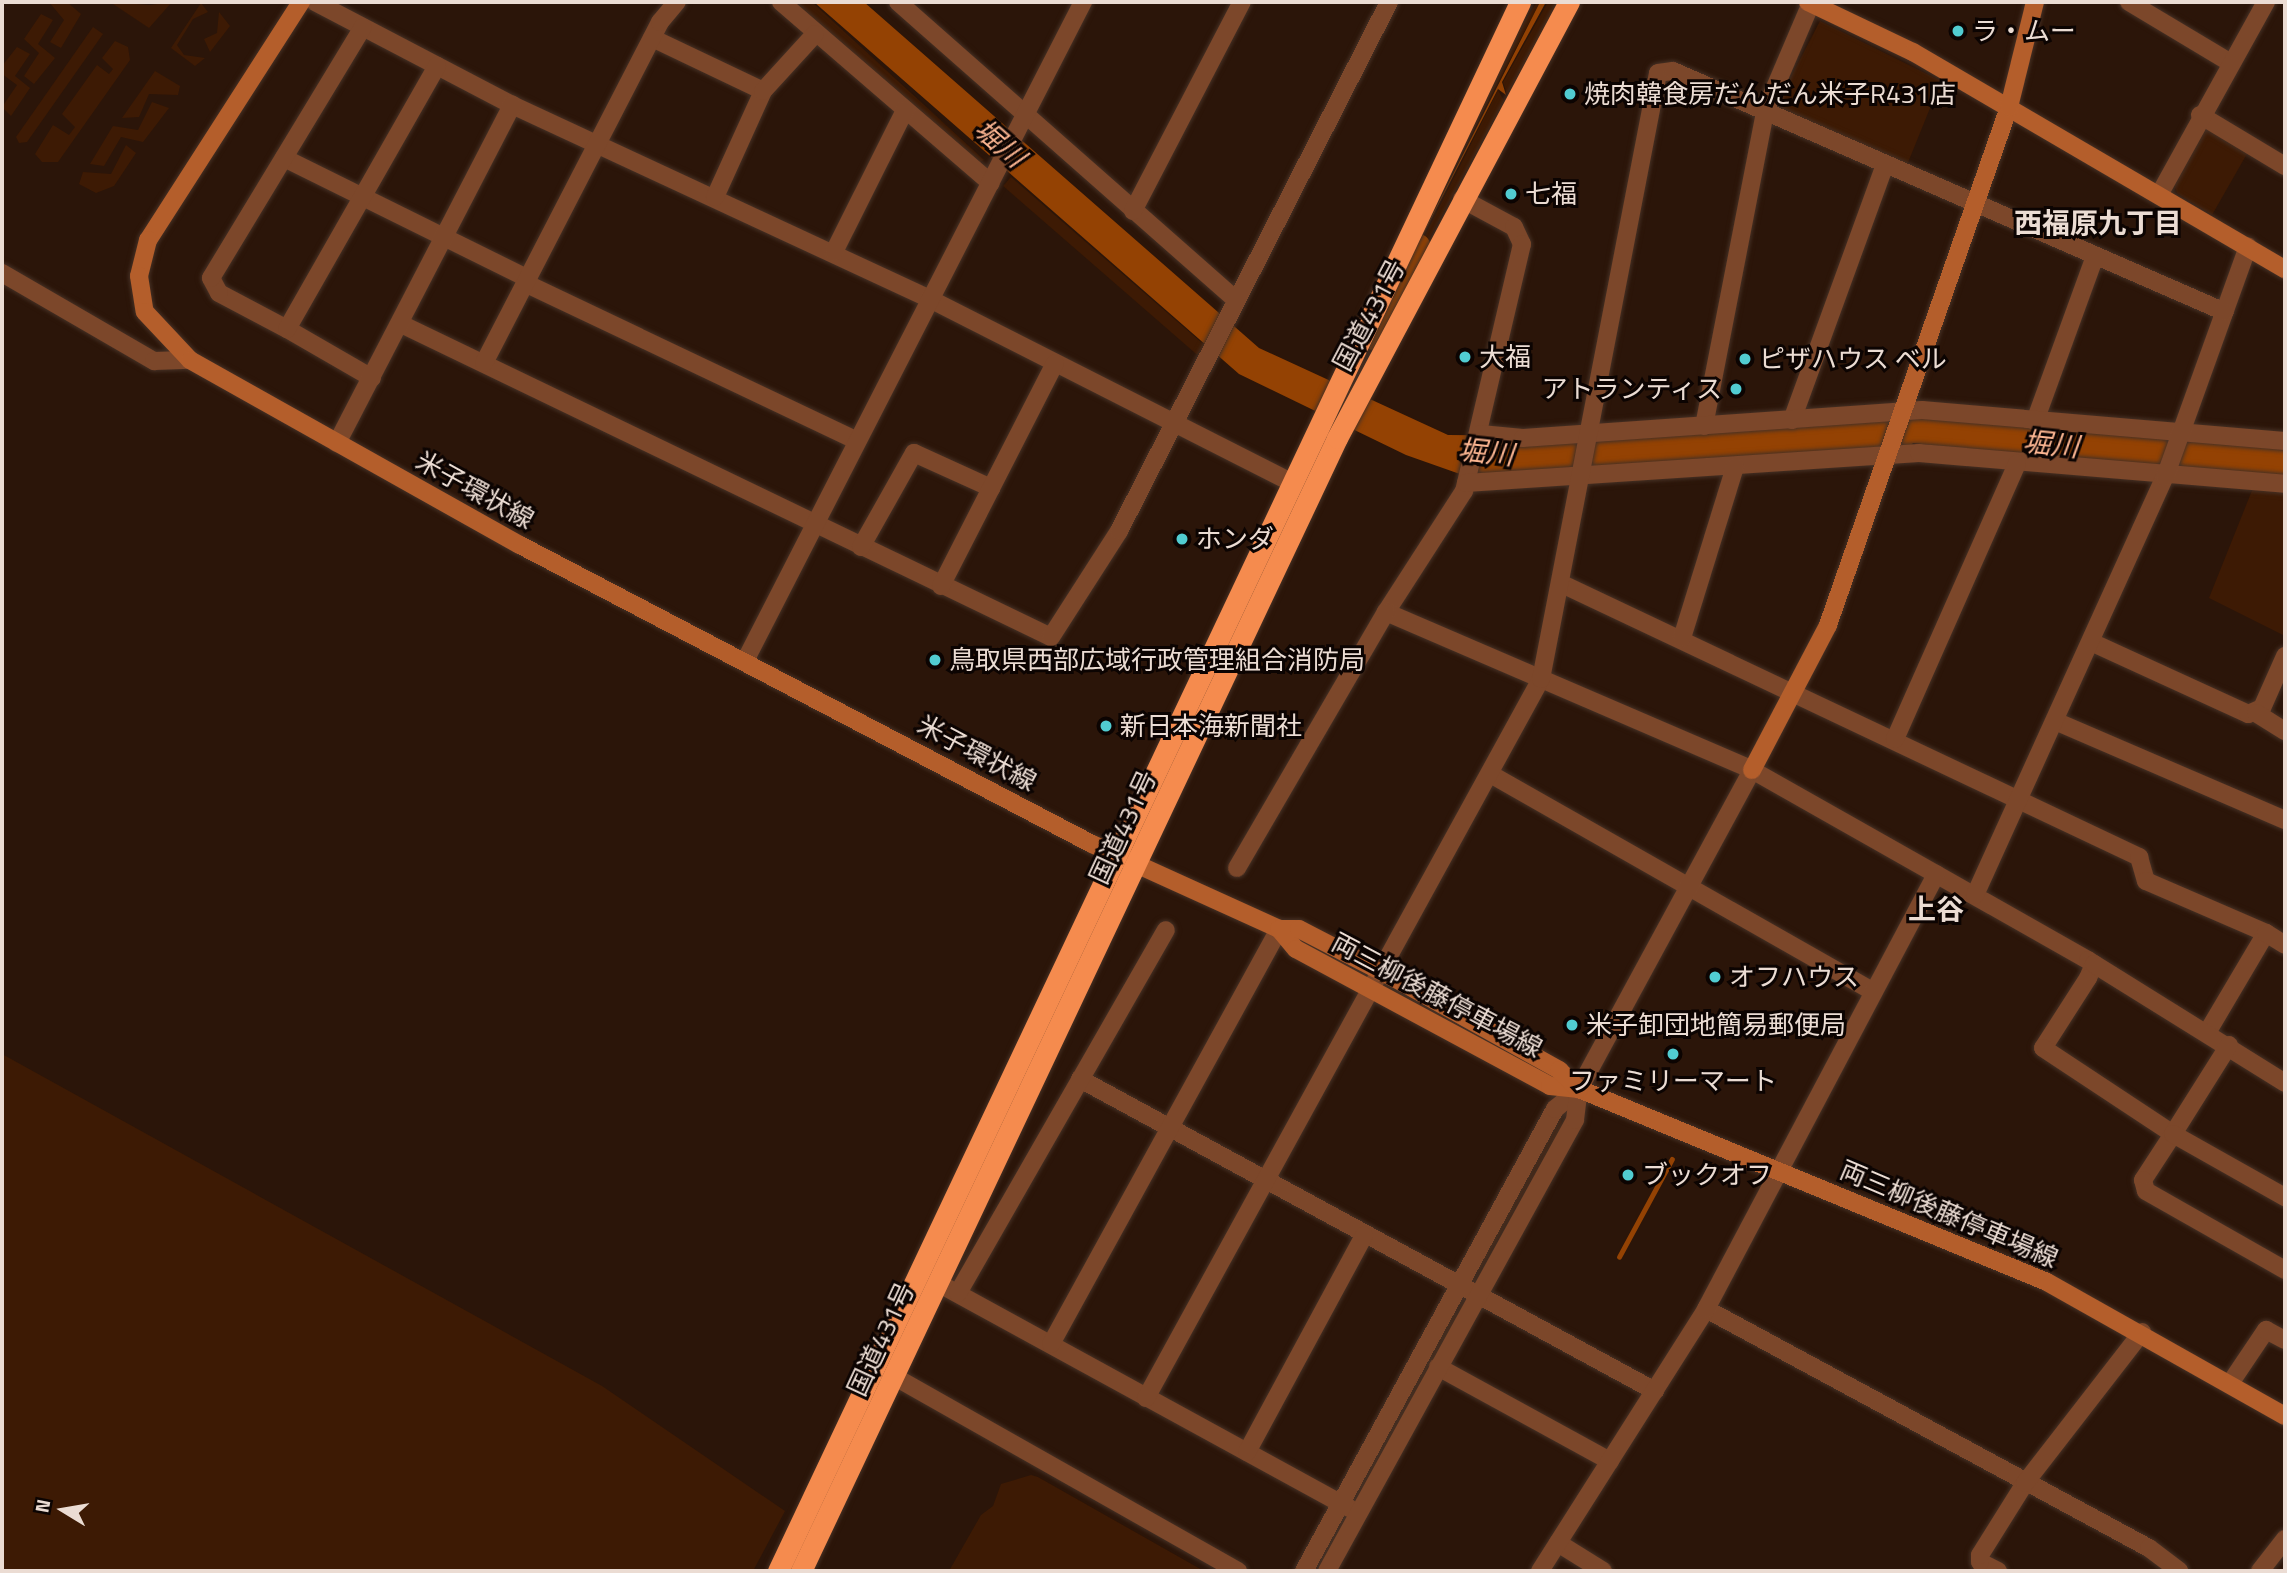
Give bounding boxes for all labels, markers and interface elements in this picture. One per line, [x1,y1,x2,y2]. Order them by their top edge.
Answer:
place label: ラ・ムー [1972,15,2076,47]
marker: ラ・ムー [1950,23,1966,39]
place label: 焼肉韓食房だんだん米子R431店 [1584,78,1956,110]
marker: 焼肉韓食房だんだん米子R431店 [1562,86,1578,102]
water label: 堀川 [968,112,1032,174]
place label: 七福 [1525,178,1577,210]
marker: 七福 [1503,186,1519,202]
district label: 西福原九丁目 [2014,206,2182,240]
street label: 国道431号 [1327,254,1411,376]
place label: 大福 [1479,341,1531,373]
place label: ピザハウス ベル [1759,343,1947,375]
marker: 大福 [1457,349,1473,365]
marker: ピザハウス ベル [1737,351,1753,367]
place label: アトランティス [1540,373,1722,405]
marker: アトランティス [1728,381,1744,397]
water label: 堀川 [2021,424,2081,464]
water label: 堀川 [1456,432,1516,472]
street label: 米子環状線 [411,445,539,535]
place label: ホンダ [1196,523,1274,555]
marker: ホンダ [1174,531,1190,547]
place label: 鳥取県西部広域行政管理組合消防局 [949,644,1365,676]
marker: 鳥取県西部広域行政管理組合消防局 [927,652,943,668]
street label: 米子環状線 [912,709,1042,797]
place label: 新日本海新聞社 [1120,710,1302,742]
marker: 新日本海新聞社 [1098,718,1114,734]
street label: 国道431号 [1083,765,1163,889]
district label: 上谷 [1908,892,1964,926]
street label: 両三柳後藤停車場線 [1326,926,1548,1064]
place label: オフハウス [1729,961,1859,993]
marker: オフハウス [1707,969,1723,985]
place label: 米子卸団地簡易郵便局 [1586,1009,1846,1041]
marker: 米子卸団地簡易郵便局 [1564,1017,1580,1033]
marker: ファミリーマート [1665,1046,1681,1062]
place label: ファミリーマート [1569,1065,1777,1097]
street label: 両三柳後藤停車場線 [1835,1154,2063,1274]
place label: ブックオフ [1642,1159,1772,1191]
marker: ブックオフ [1620,1167,1636,1183]
street label: 国道431号 [841,1277,921,1401]
north arrow [28,1475,98,1545]
text: N [26,1497,57,1515]

